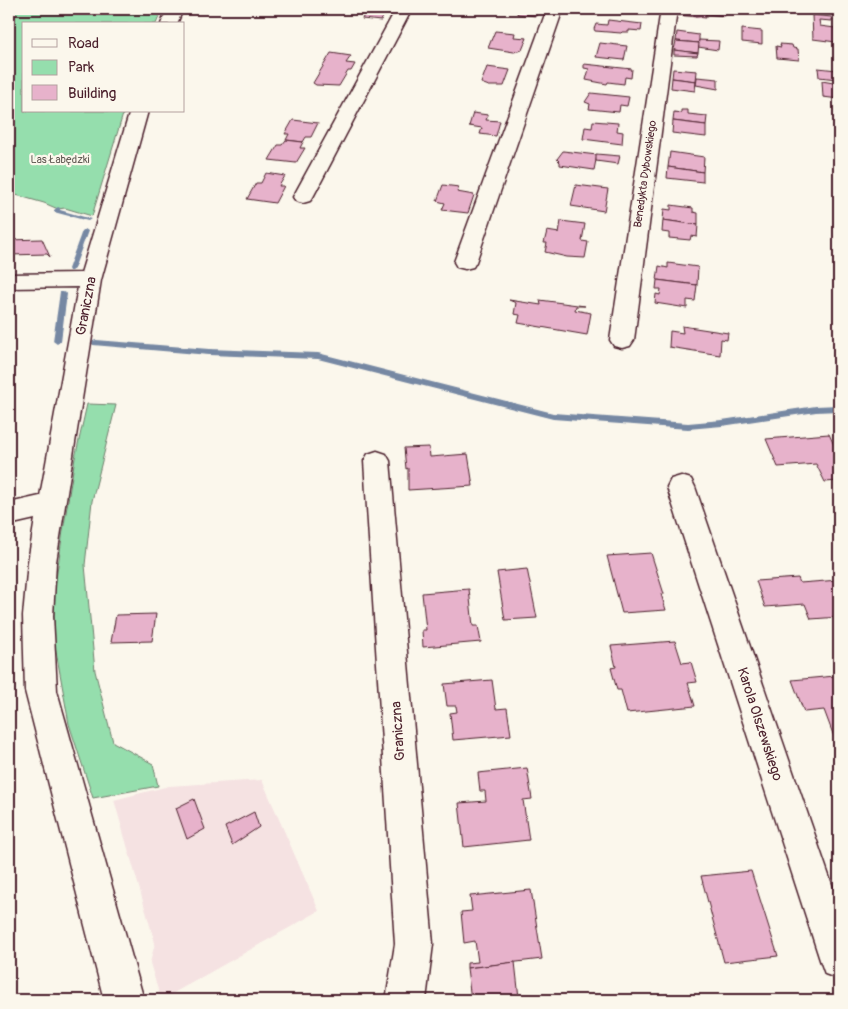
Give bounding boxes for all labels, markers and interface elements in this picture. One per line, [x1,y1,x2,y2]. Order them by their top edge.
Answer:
legend [22,22,185,112]
text: Road [68,34,99,53]
text: Park [68,58,95,77]
text: Building [68,84,116,103]
street label: Benedykta Dybowskiego [631,119,659,228]
park label: Las Łabędzki [31,153,90,166]
street label: Graniczna [72,275,100,337]
street label: Karola Olszewskiego [734,665,787,783]
street label: Graniczna [387,701,409,761]

